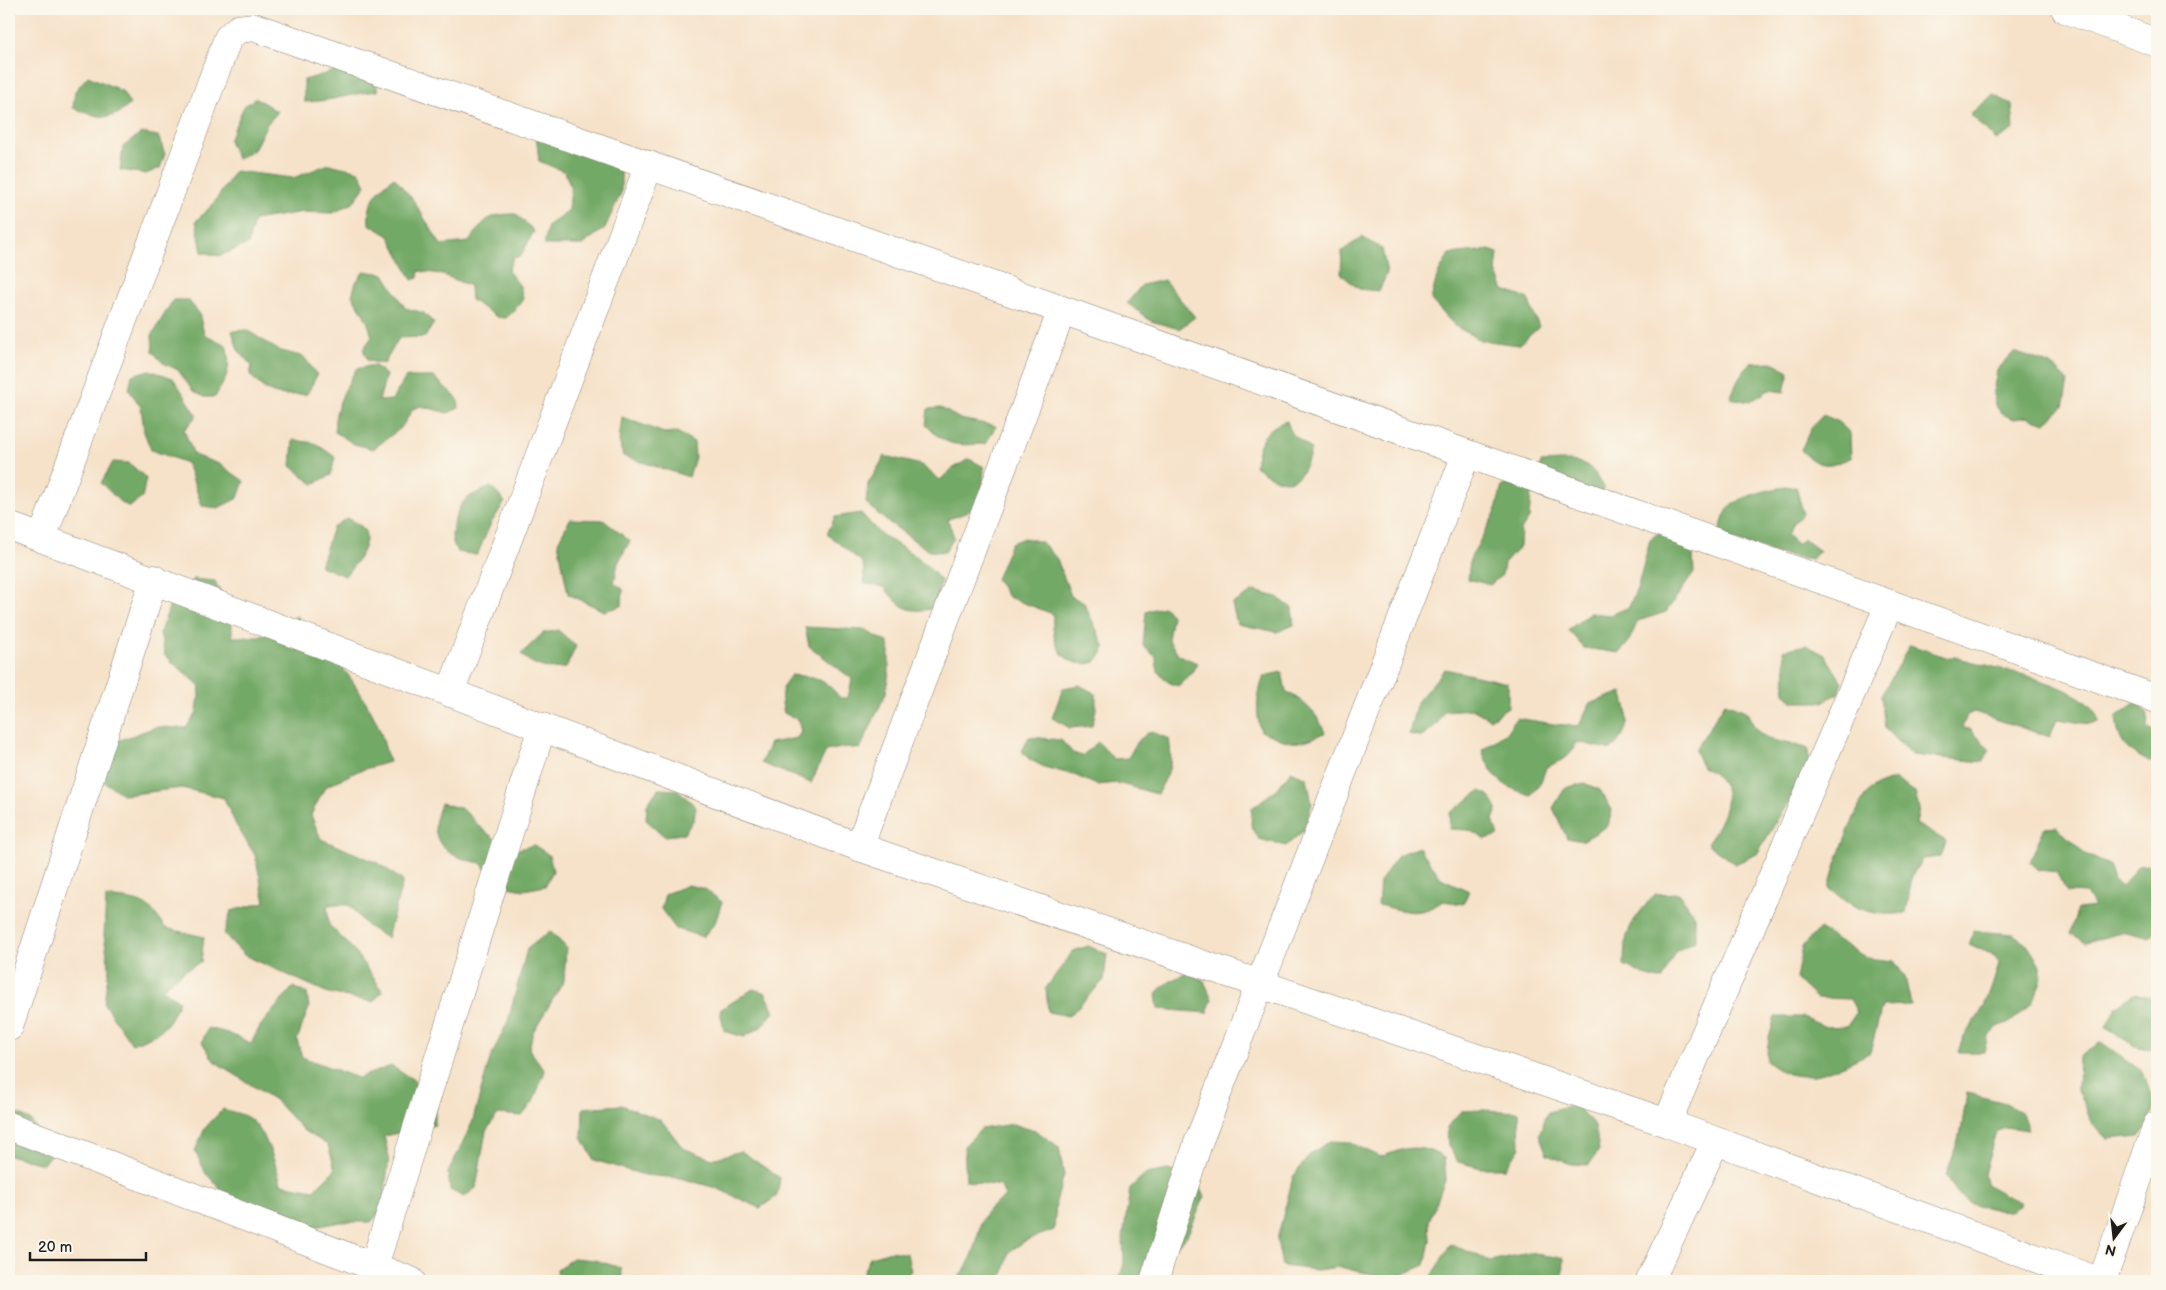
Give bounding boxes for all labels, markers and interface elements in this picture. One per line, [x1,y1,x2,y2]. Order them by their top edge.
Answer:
north arrow [2088,1212,2138,1262]
scale bar [30,1230,146,1262]
text: 20 m [38,1238,72,1257]
text: N [2103,1241,2118,1260]

